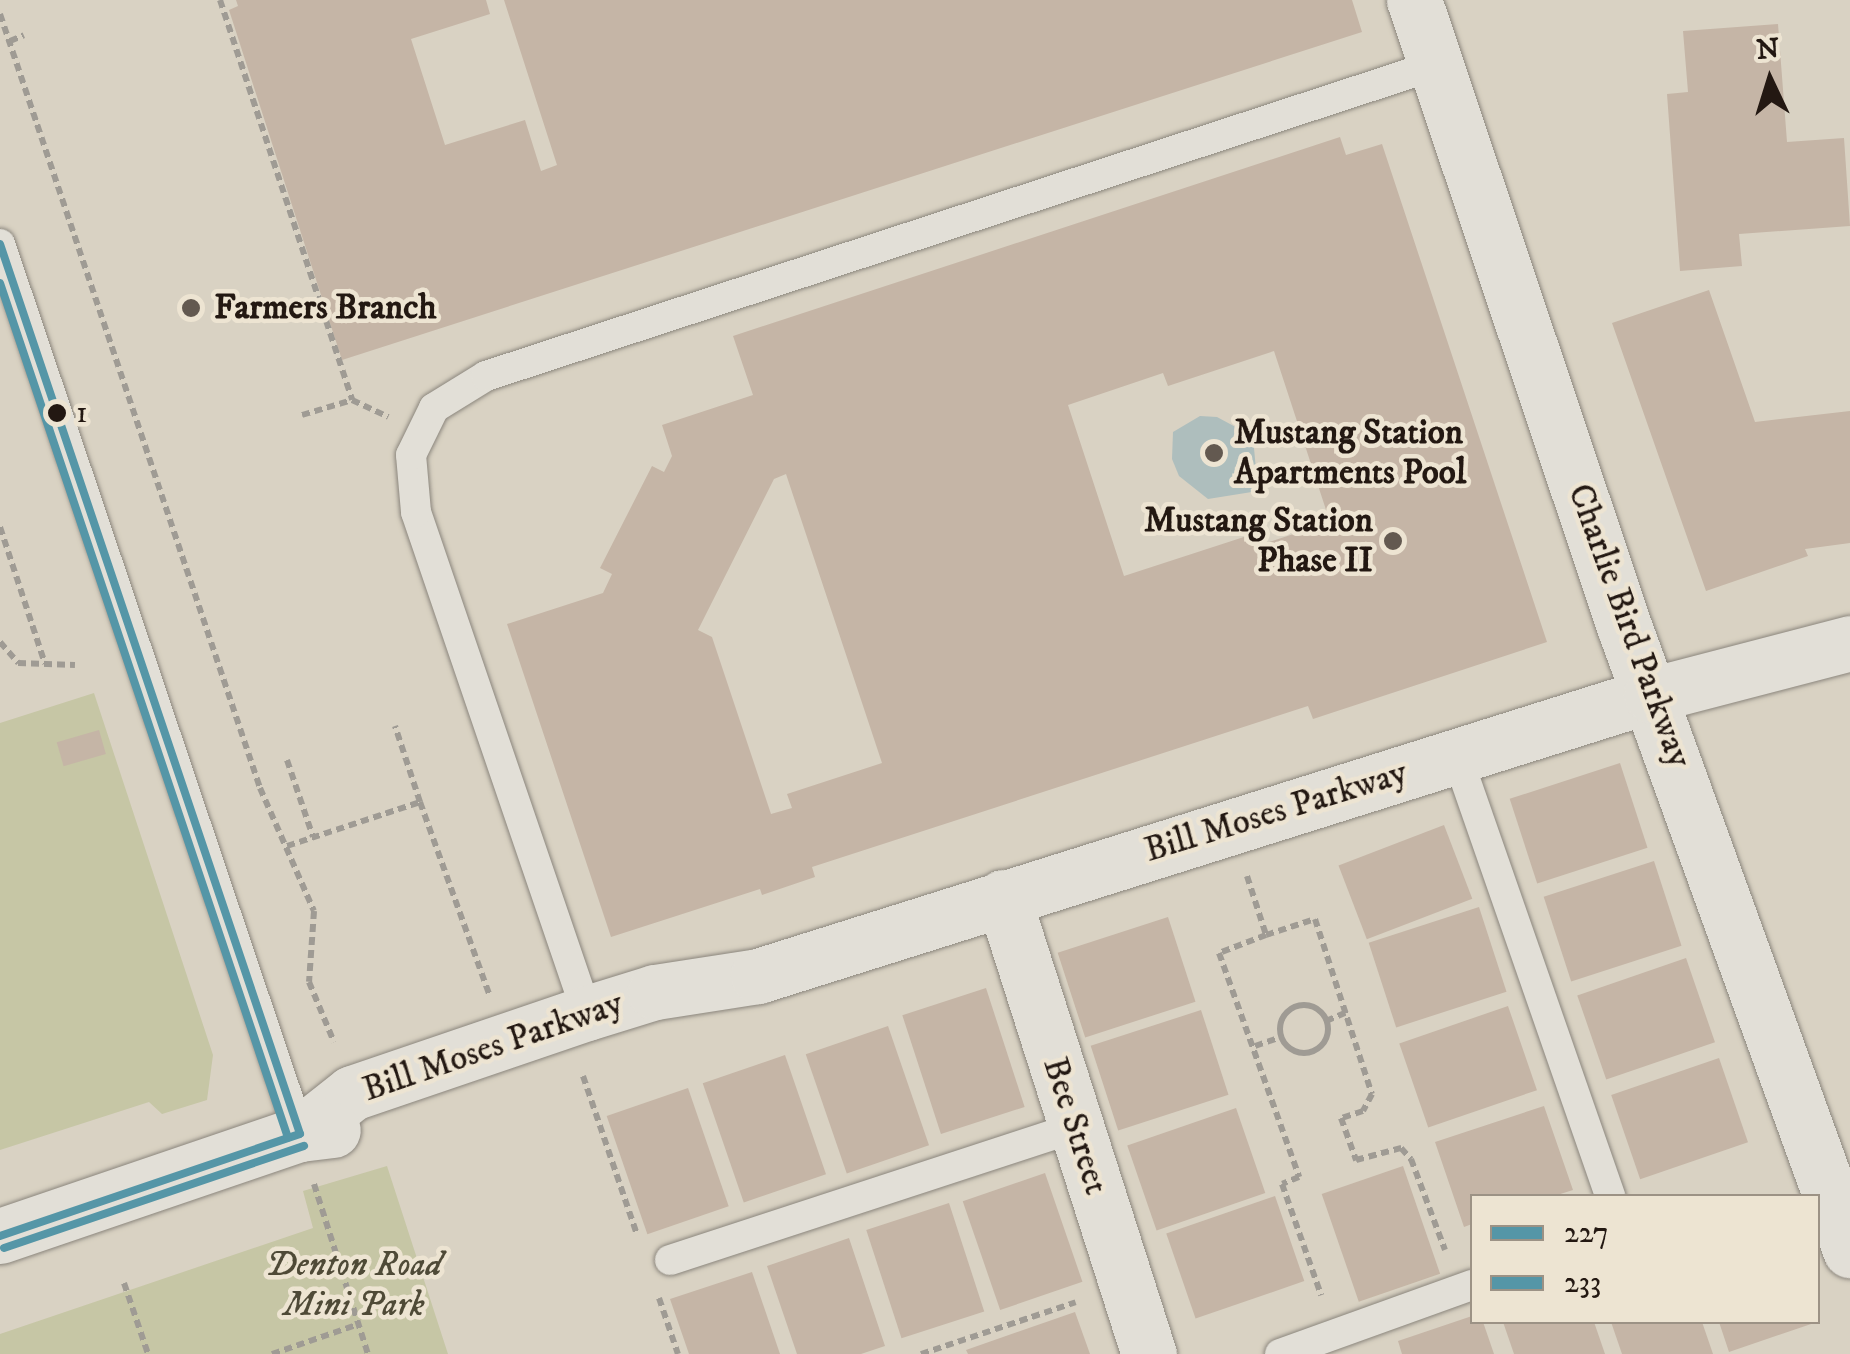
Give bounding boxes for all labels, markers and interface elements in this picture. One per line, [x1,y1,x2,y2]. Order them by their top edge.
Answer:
north arrow [1720,30,1820,130]
text: N [1755,31,1781,68]
place label: Farmers Branch [214,287,437,329]
marker: Farmers Branch [178,295,204,321]
place label: 1 [76,394,88,432]
marker: 1 [47,403,67,423]
place label: Mustang Station Apartments Pool [1234,412,1466,494]
marker: Mustang Station Apartments Pool [1203,442,1225,464]
street label: Charlie Bird Parkway [1558,478,1700,774]
place label: Mustang Station Phase II [1144,500,1373,582]
marker: Mustang Station Phase II [1382,530,1404,552]
street label: Bill Moses Parkway [1140,752,1412,872]
street label: Bill Moses Parkway [357,983,629,1111]
street label: Bee Street [1033,1052,1117,1200]
legend [1470,1194,1820,1324]
text: 227 [1564,1215,1609,1252]
park label: Denton Road Mini Park [266,1244,442,1326]
text: 233 [1564,1265,1601,1302]

